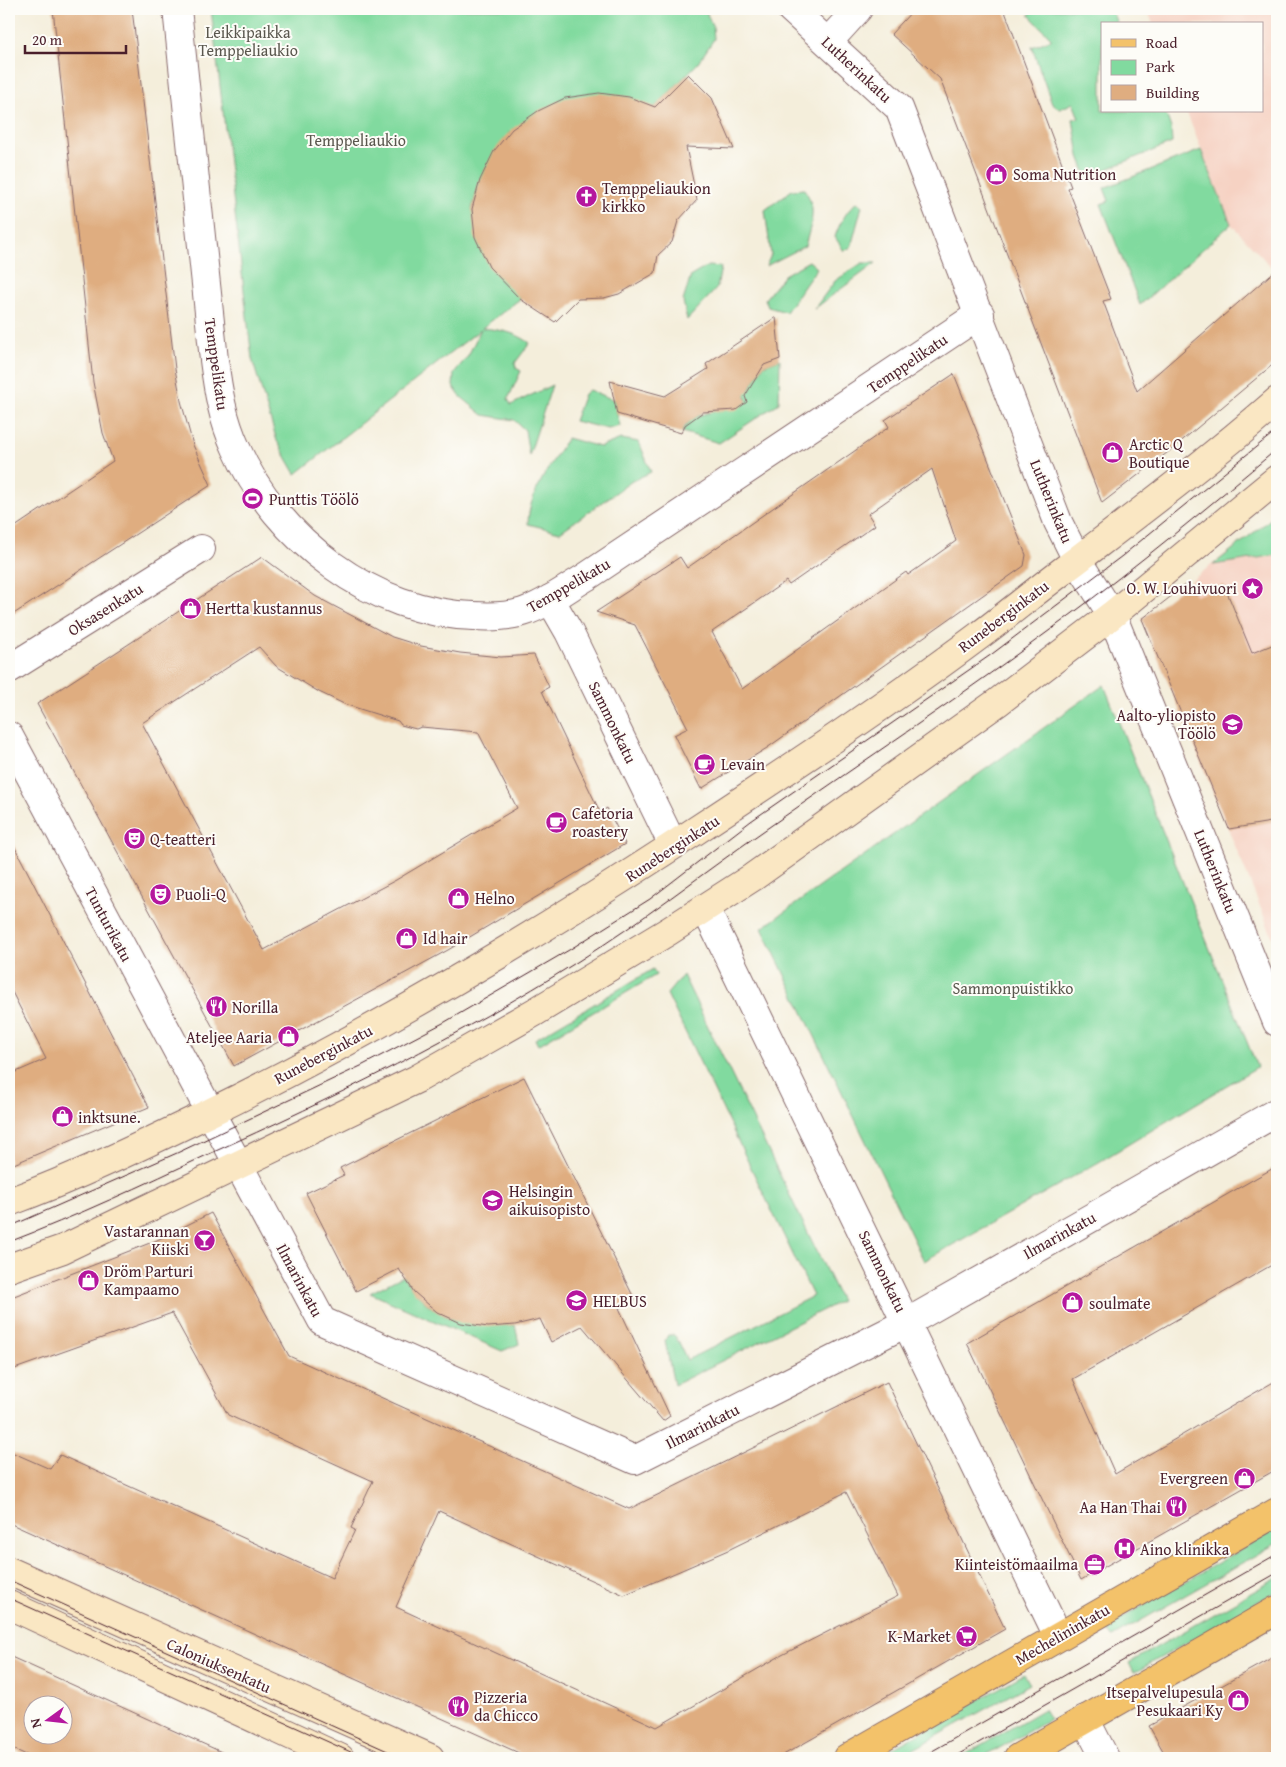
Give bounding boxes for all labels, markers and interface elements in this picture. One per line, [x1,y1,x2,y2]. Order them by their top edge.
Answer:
park label: Leikkipaikka Temppeliaukio [198,20,298,62]
scale bar [25,22,126,54]
legend [1101,22,1264,112]
text: 20 m [32,29,63,50]
street label: Lutherinkatu [816,30,898,108]
text: Road [1146,32,1177,53]
text: Park [1146,56,1175,77]
text: Building [1146,82,1200,103]
park label: Temppeliaukio [306,128,406,152]
shop icon: Soma Nutrition [985,162,1009,186]
place label: Soma Nutrition [1013,162,1116,186]
place label: Temppeliaukion kirkko [602,176,711,218]
church icon: Temppeliaukion kirkko [574,185,598,209]
street label: Temppelikatu [199,316,235,412]
street label: Temppelikatu [862,327,952,399]
place label: Arctic Q Boutique [1129,432,1190,474]
shop icon: Arctic Q Boutique [1101,441,1125,465]
street label: Lutherinkatu [1024,455,1080,547]
sports icon: Punttis Töölö [241,487,265,511]
place label: Punttis Töölö [269,487,359,511]
street label: Temppelikatu [522,551,614,619]
street label: Runeberginkatu [953,574,1054,658]
street label: Oksasenkatu [63,576,148,642]
place label: O. W. Louhivuori [1126,576,1238,600]
place icon: O. W. Louhivuori [1241,576,1265,600]
shop icon: Hertta kustannus [178,596,202,620]
place label: Hertta kustannus [206,596,322,620]
street label: Sammonkatu [583,677,643,767]
place label: Aalto-yliopisto Töölö [1117,703,1216,745]
school or university icon: Aalto-yliopisto Töölö [1220,712,1244,736]
cafe icon: Levain [693,752,717,776]
place label: Levain [721,752,765,776]
place label: Cafetoria roastery [572,801,634,843]
street label: Runeberginkatu [620,808,724,888]
cafe icon: Cafetoria roastery [544,810,568,834]
street label: Lutherinkatu [1188,825,1244,917]
theatre icon: Q-teatteri [122,827,146,851]
place label: Q-teatteri [150,827,216,851]
street label: Tunturikatu [79,882,139,966]
theatre icon: Puoli-Q [148,882,172,906]
place label: Puoli-Q [176,882,227,906]
shop icon: Helno [447,886,471,910]
place label: Helno [475,886,515,910]
shop icon: Id hair [395,926,419,950]
place label: Id hair [423,926,468,950]
park label: Sammonpuistikko [952,976,1074,1000]
restaurant icon: Norilla [204,995,228,1019]
place label: Norilla [232,995,279,1019]
street label: Runeberginkatu [270,1018,377,1090]
place label: Ateljee Aaria [186,1025,272,1049]
shop icon: Ateljee Aaria [276,1025,300,1049]
shop icon: inktsune. [50,1105,74,1129]
place label: inktsune. [78,1105,141,1129]
place label: Helsingin aikuisopisto [509,1179,590,1221]
school or university icon: Helsingin aikuisopisto [481,1188,505,1212]
street label: Ilmarinkatu [1018,1205,1100,1265]
place label: Vastarannan Kiiski [104,1219,190,1261]
street label: Sammonkatu [853,1226,913,1316]
bar icon: Vastarannan Kiiski [193,1228,217,1252]
street label: Ilmarinkatu [271,1239,330,1321]
place label: Dröm Parturi Kampaamo [104,1259,194,1301]
shop icon: Dröm Parturi Kampaamo [76,1268,100,1292]
school or university icon: HELBUS [565,1289,589,1313]
place label: HELBUS [593,1289,647,1313]
shop icon: soulmate [1061,1291,1085,1315]
place label: soulmate [1089,1291,1150,1315]
street label: Ilmarinkatu [661,1397,743,1455]
place label: Evergreen [1160,1466,1228,1490]
shop icon: Evergreen [1232,1466,1256,1490]
place label: Aa Han Thai [1080,1495,1162,1519]
restaurant icon: Aa Han Thai [1165,1495,1189,1519]
hospital icon: Aino klinikka [1112,1537,1136,1561]
place label: Aino klinikka [1140,1537,1230,1561]
place label: Kiinteistömaailma [955,1552,1078,1576]
office icon: Kiinteistömaailma [1082,1552,1106,1576]
street label: Mechelininkatu [1010,1597,1114,1671]
place label: K-Market [888,1624,951,1648]
supermarket icon: K-Market [955,1624,979,1648]
street label: Caloniuksenkatu [163,1631,275,1699]
place label: Itsepalvelupesula Pesukaari Ky [1106,1680,1223,1722]
place label: Pizzeria da Chicco [474,1685,538,1727]
shop icon: Itsepalvelupesula Pesukaari Ky [1227,1689,1251,1713]
north arrow [22,1694,72,1744]
restaurant icon: Pizzeria da Chicco [446,1694,470,1718]
text: N [24,1716,46,1730]

